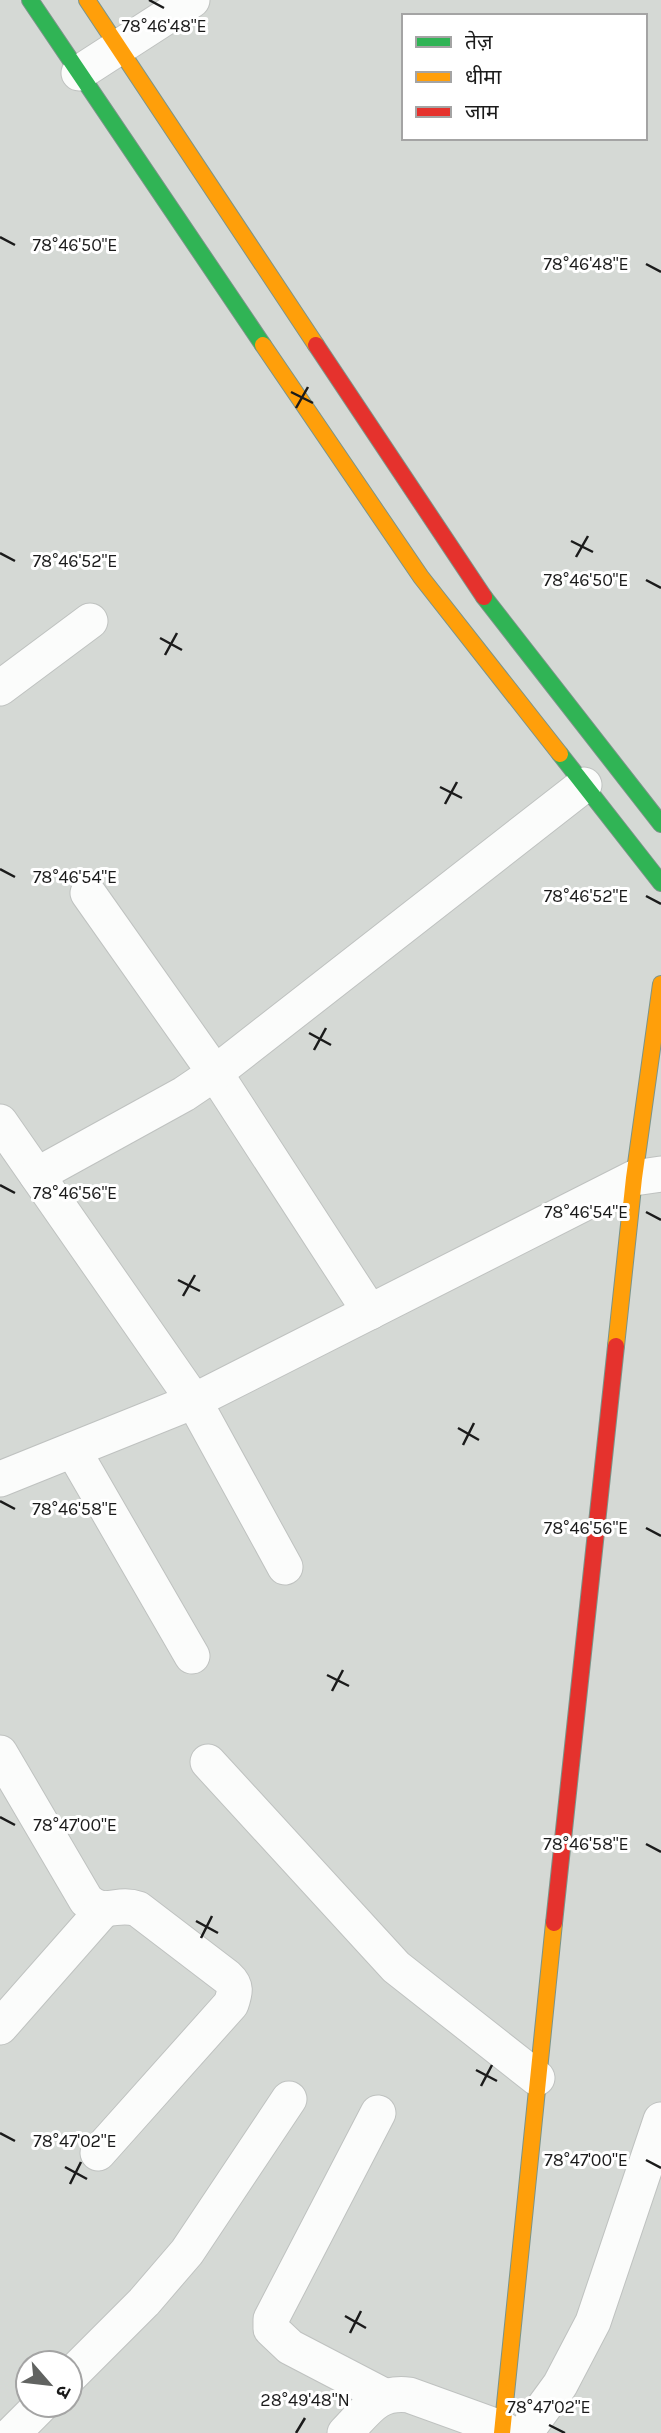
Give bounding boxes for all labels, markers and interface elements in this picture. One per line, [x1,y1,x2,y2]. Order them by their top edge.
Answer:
legend [402,14,647,140]
text: 78°46'48"E [121,15,207,37]
text: तेज़ [465,30,493,54]
text: धीमा [465,65,502,89]
text: जाम [465,100,499,124]
text: 78°46'50"E [33,234,117,256]
text: 78°46'48"E [543,253,629,275]
text: 78°46'52"E [33,550,117,572]
text: 78°46'50"E [544,569,628,591]
text: 78°46'54"E [33,866,117,888]
text: 78°46'52"E [544,885,628,907]
text: 78°46'56"E [33,1182,117,1204]
text: 78°46'54"E [544,1201,628,1223]
text: 78°46'58"E [32,1498,118,1520]
text: 78°46'56"E [544,1517,628,1539]
text: 78°47'00"E [33,1814,117,1836]
text: 78°46'58"E [543,1833,629,1855]
text: 78°47'02"E [33,2130,117,2152]
text: 78°47'00"E [544,2149,628,2171]
north arrow [14,2349,84,2419]
text: उ [50,2381,75,2402]
text: 28°49'48"N [260,2389,350,2411]
text: 78°47'02"E [507,2396,591,2418]

